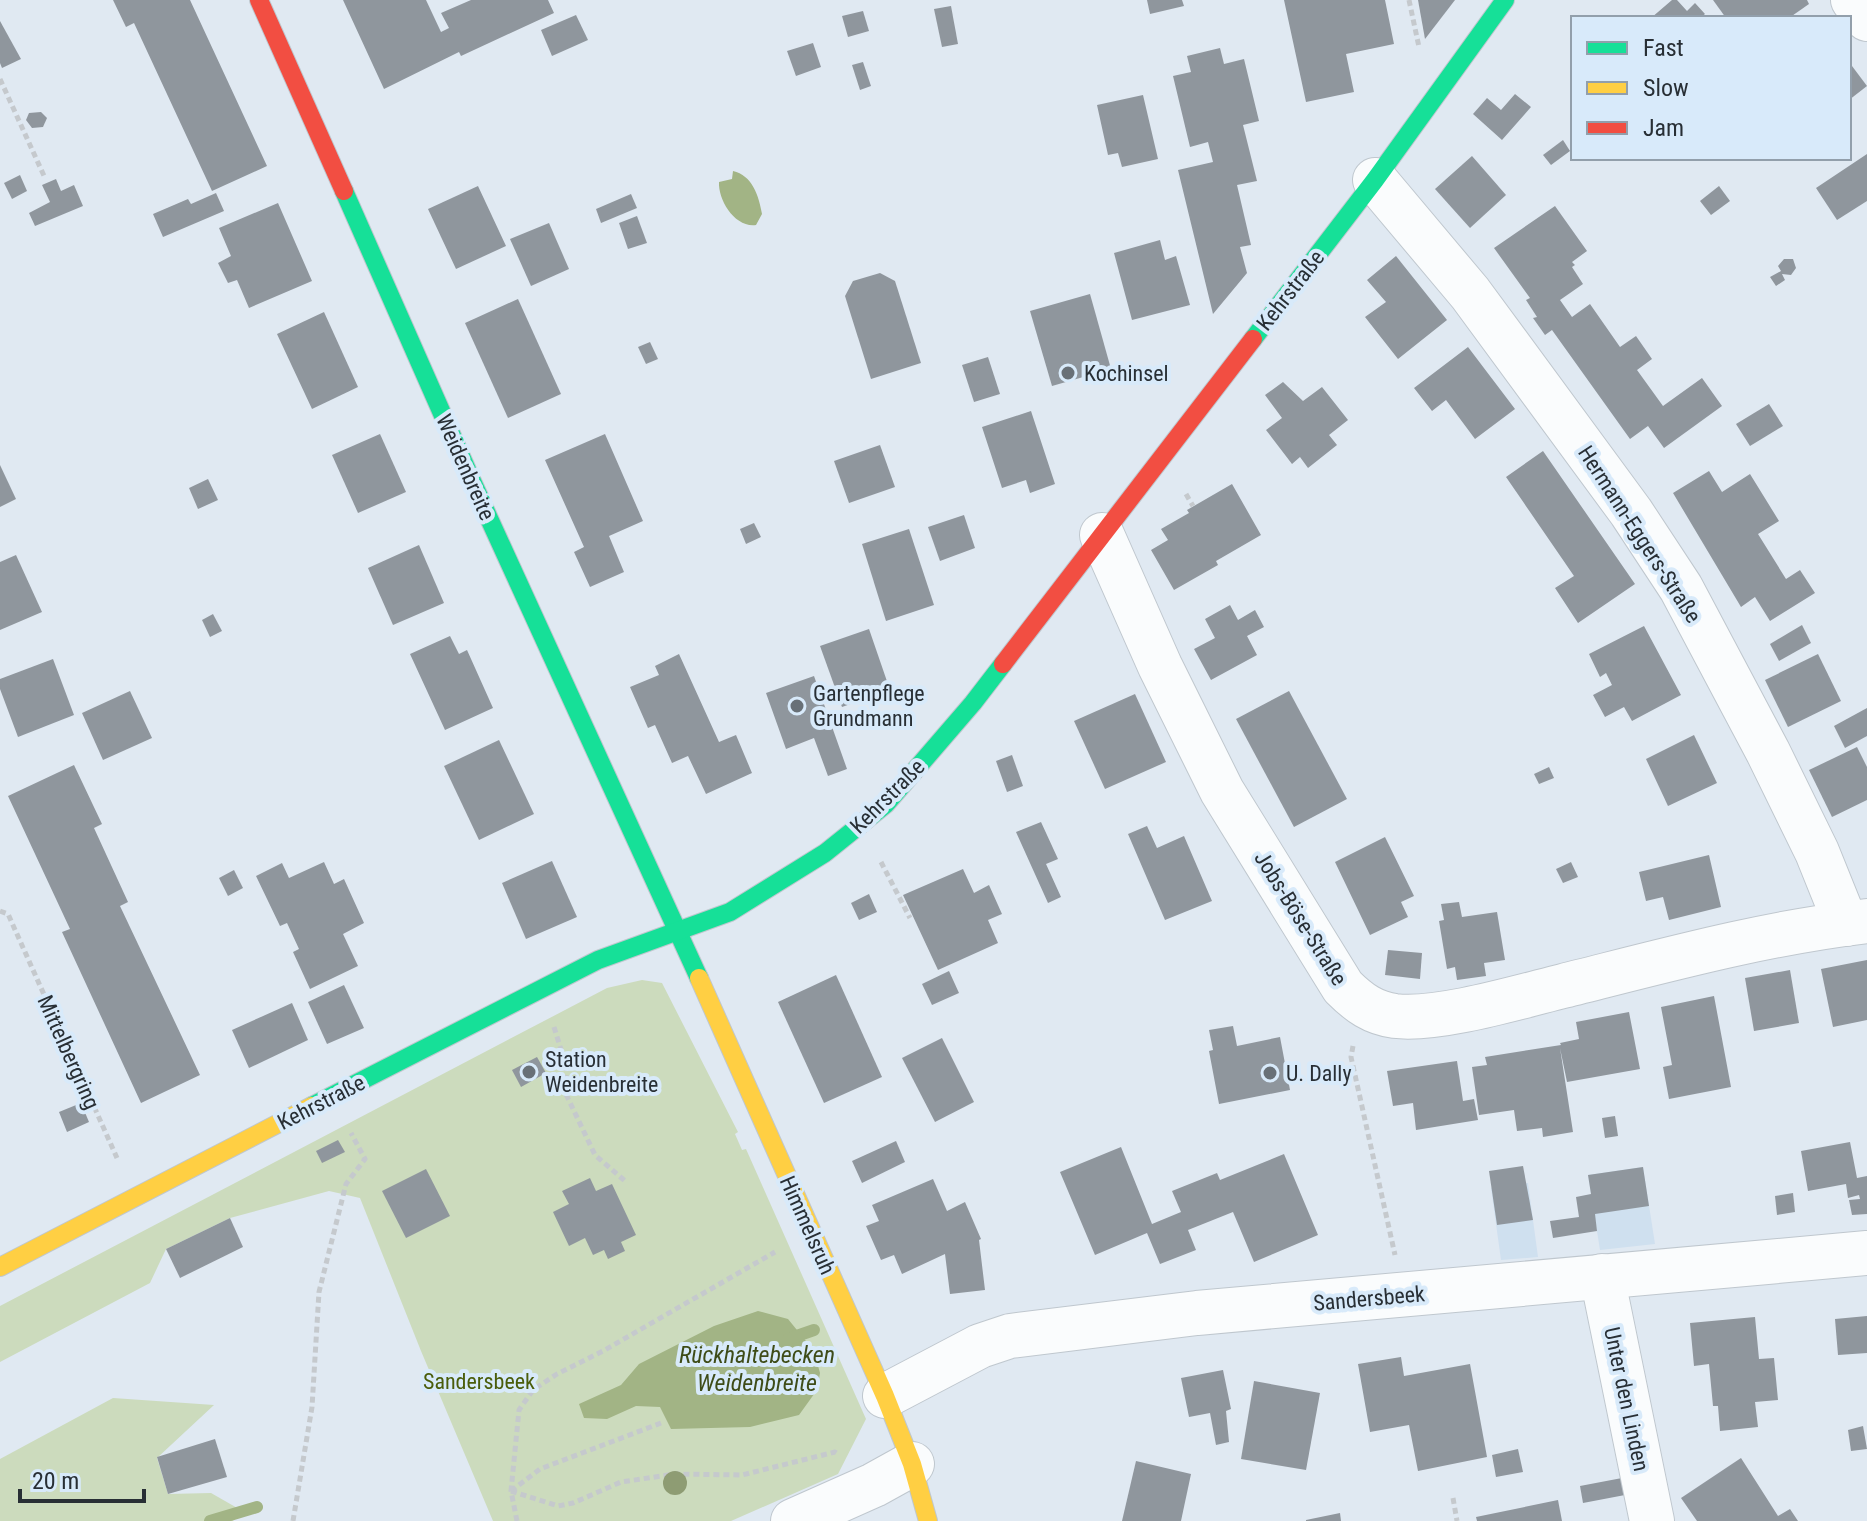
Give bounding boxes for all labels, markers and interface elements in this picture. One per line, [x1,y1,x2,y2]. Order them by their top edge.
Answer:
legend [1571,16,1851,160]
text: Fast [1643,34,1684,62]
text: Slow [1643,74,1689,102]
text: Jam [1643,114,1684,142]
street label: Kehrstraße [1251,245,1329,335]
place label: Kochinsel [1084,361,1169,386]
marker: Kochinsel [1059,364,1077,382]
street label: Weidenbreite [431,410,500,524]
street label: Hermann-Eggers-Straße [1573,441,1706,627]
place label: Gartenpflege Grundmann [813,681,925,731]
marker: Gartenpflege Grundmann [788,697,806,715]
street label: Kehrstraße [845,754,930,839]
street label: Jobs-Böse-Straße [1249,847,1352,990]
street label: Mittelbergring [32,991,105,1113]
place label: Station Weidenbreite [545,1047,658,1097]
place label: U. Dally [1286,1061,1352,1086]
marker: Station Weidenbreite [520,1063,538,1081]
marker: U. Dally [1261,1064,1279,1082]
street label: Kehrstraße [273,1070,369,1135]
street label: Himmelsruh [775,1172,840,1278]
street label: Sandersbeek [1312,1281,1426,1316]
street label: Unter den Linden [1599,1325,1654,1473]
water label: Rückhaltebecken Weidenbreite [679,1341,835,1397]
park label: Sandersbeek [423,1369,535,1394]
scale bar [20,1453,144,1503]
text: 20 m [32,1467,79,1495]

